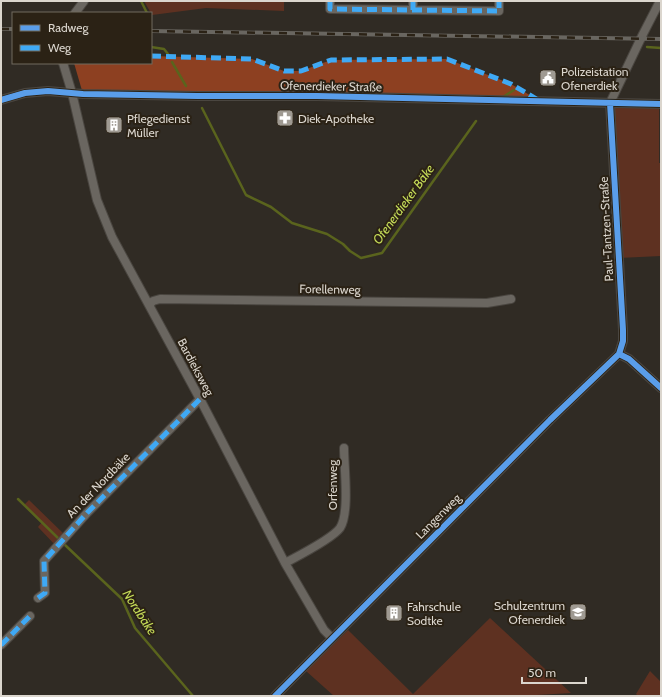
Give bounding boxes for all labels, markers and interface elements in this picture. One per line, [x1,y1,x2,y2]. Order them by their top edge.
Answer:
legend [12,12,152,64]
text: Radweg [48,20,89,35]
text: Weg [48,40,72,55]
place label: Polizeistation Ofenerdiek [561,64,629,93]
public building icon: Polizeistation Ofenerdiek [538,68,558,88]
street label: Ofenerdieker Straße [280,78,382,94]
pharmacy icon: Diek-Apotheke [275,108,295,128]
place label: Pflegedienst Müller [127,111,190,140]
place label: Diek-Apotheke [298,111,374,126]
building icon: Pflegedienst Müller [104,115,124,135]
water label: Ofenerdieker Bäke [369,161,437,247]
street label: Paul-Tantzen-Straße [596,176,616,282]
street label: Forellenweg [299,281,362,297]
street label: Bardieksweg [175,336,218,399]
street label: An der Nordbäke [63,449,133,521]
street label: Orfenweg [325,459,340,510]
street label: Langenweg [412,489,465,542]
water label: Nordbäke [119,586,161,638]
place label: Schulzentrum Ofenerdiek [494,598,566,627]
place label: Fahrschule Sodtke [407,599,461,628]
school or university icon: Schulzentrum Ofenerdiek [568,602,588,622]
building icon: Fahrschule Sodtke [384,603,404,623]
scale bar [522,659,586,685]
text: 50 m [528,665,556,680]

